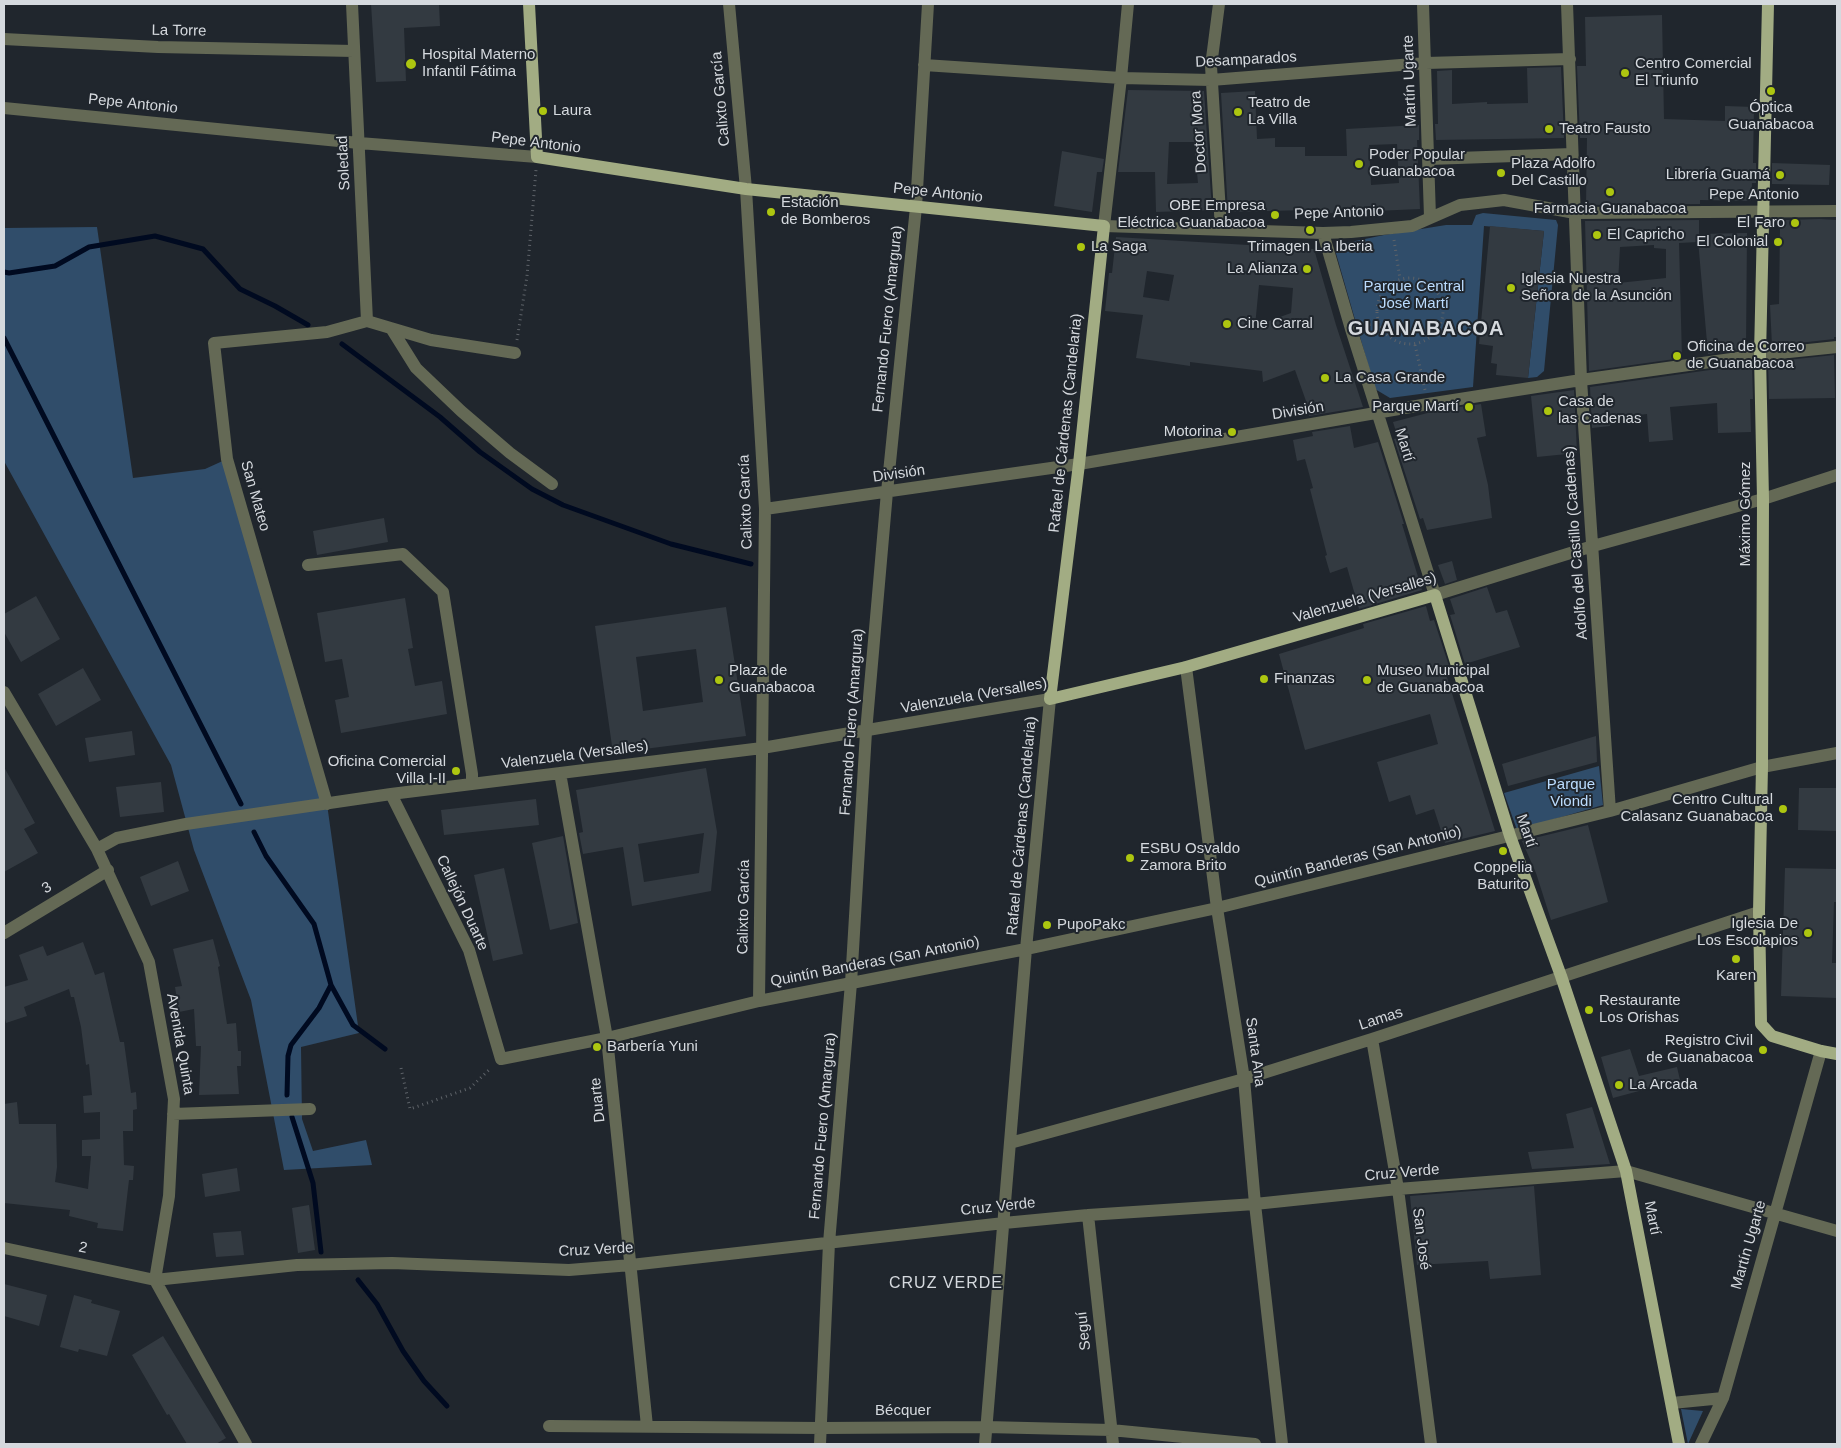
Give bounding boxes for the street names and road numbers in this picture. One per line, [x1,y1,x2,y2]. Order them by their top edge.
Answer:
street label: La Torre [151,22,207,40]
street label: Martín Ugarte [1399,35,1421,127]
street label: Desamparados [1195,48,1297,72]
street label: Calixto García [708,51,734,147]
street label: Pepe Antonio [87,90,179,118]
street label: Doctor Mora [1187,90,1211,174]
street label: Pepe Antonio [490,129,582,157]
street label: Soledad [334,135,354,191]
street label: Pepe Antonio [892,179,984,207]
street label: Pepe Antonio [1709,186,1799,204]
street label: Pepe Antonio [1294,202,1384,224]
street label: Fernando Fuero (Amargura) [869,225,907,413]
street label: Rafael de Cárdenas (Candelaria) [1046,313,1086,533]
street label: División [1271,398,1325,424]
street label: Martí [1390,426,1418,464]
street label: Adolfo del Castillo (Cadenas) [1560,445,1592,641]
street label: Calixto García [735,454,757,550]
street label: San Mateo [236,459,274,533]
street label: División [872,461,926,487]
street label: Máximo Gómez [1737,461,1755,567]
street label: Valenzuela (Versalles) [1291,569,1439,627]
street label: Fernando Fuero (Amargura) [836,628,868,816]
street label: Valenzuela (Versalles) [899,674,1049,718]
street label: Rafael de Cárdenas (Candelaria) [1003,716,1041,936]
street label: Valenzuela (Versalles) [500,737,650,773]
street label: Martí [1512,812,1540,850]
street label: Quintín Banderas (San Antonio) [1253,823,1463,891]
street label: Callejón Duarte [432,852,492,954]
street label: Calixto García [734,859,754,955]
street label: 3 [39,878,55,898]
street label: Quintín Banderas (San Antonio) [769,933,981,991]
street label: Avenida Quinta [162,992,198,1096]
street label: Lamas [1357,1003,1405,1035]
street label: Santa Ana [1241,1016,1269,1088]
street label: Fernando Fuero (Amargura) [806,1032,840,1220]
street label: Duarte [587,1077,609,1123]
street label: Cruz Verde [1364,1161,1440,1185]
street label: Cruz Verde [960,1194,1036,1220]
street label: Martín Ugarte [1728,1198,1770,1292]
street label: Martí [1640,1200,1664,1236]
street label: San José [1408,1207,1434,1271]
street label: 2 [77,1238,89,1258]
street label: Cruz Verde [558,1239,634,1261]
street label: Seguí [1073,1311,1095,1351]
street label: Bécquer [875,1402,931,1420]

